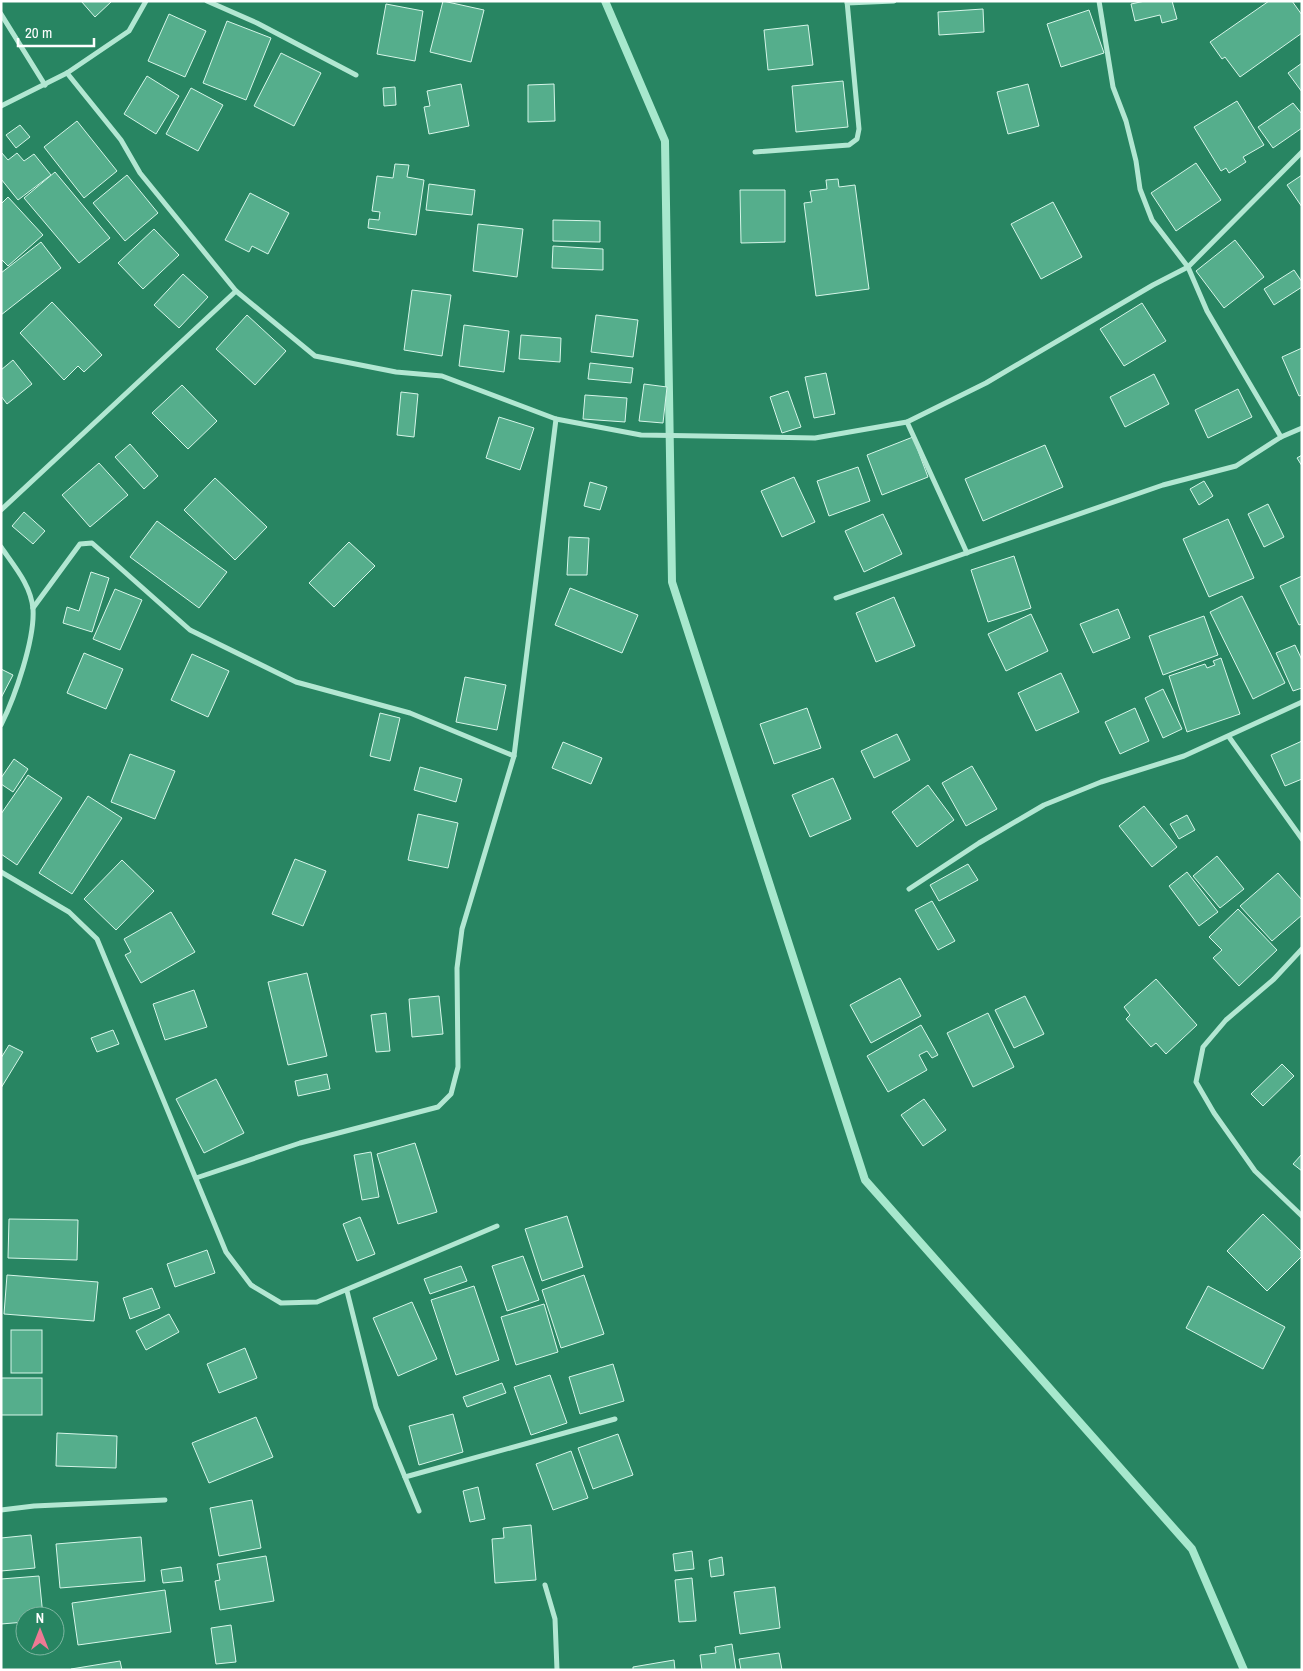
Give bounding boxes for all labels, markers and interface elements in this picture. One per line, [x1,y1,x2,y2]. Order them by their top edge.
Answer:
scale bar [18,15,94,47]
text: 20 m [25,22,52,43]
north arrow [15,1606,65,1656]
text: N [36,1609,44,1627]

